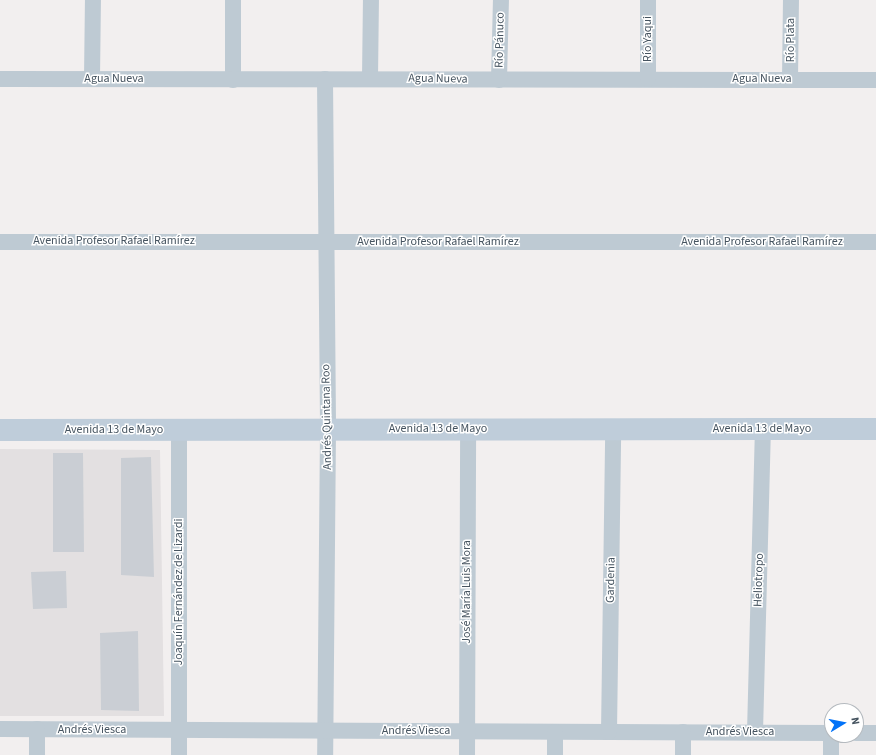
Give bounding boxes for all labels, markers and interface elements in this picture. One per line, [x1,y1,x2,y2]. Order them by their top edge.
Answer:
street label: Río Pánuco [492,12,508,68]
street label: Río Yaqui [641,16,655,62]
street label: Río Plata [784,18,798,62]
street label: Agua Nueva [408,71,468,87]
street label: Agua Nueva [84,72,144,86]
street label: Agua Nueva [732,72,792,86]
street label: Avenida Profesor Rafael Ramírez [33,234,195,248]
street label: Avenida Profesor Rafael Ramírez [357,235,519,249]
street label: Avenida Profesor Rafael Ramírez [681,235,843,249]
street label: Andrés Quintana Roo [319,364,335,470]
street label: Avenida 13 de Mayo [389,422,487,436]
street label: Avenida 13 de Mayo [713,422,811,436]
street label: Avenida 13 de Mayo [65,423,163,437]
street label: Joaquín Fernández de Lizardi [172,519,186,665]
street label: José María Luis Mora [460,540,474,644]
street label: Heliotropo [751,553,767,607]
street label: Gardenia [603,557,619,603]
north arrow [824,703,864,743]
text: N [847,716,863,726]
street label: Andrés Viesca [58,723,126,737]
street label: Andrés Viesca [382,724,450,738]
street label: Andrés Viesca [706,725,774,739]

